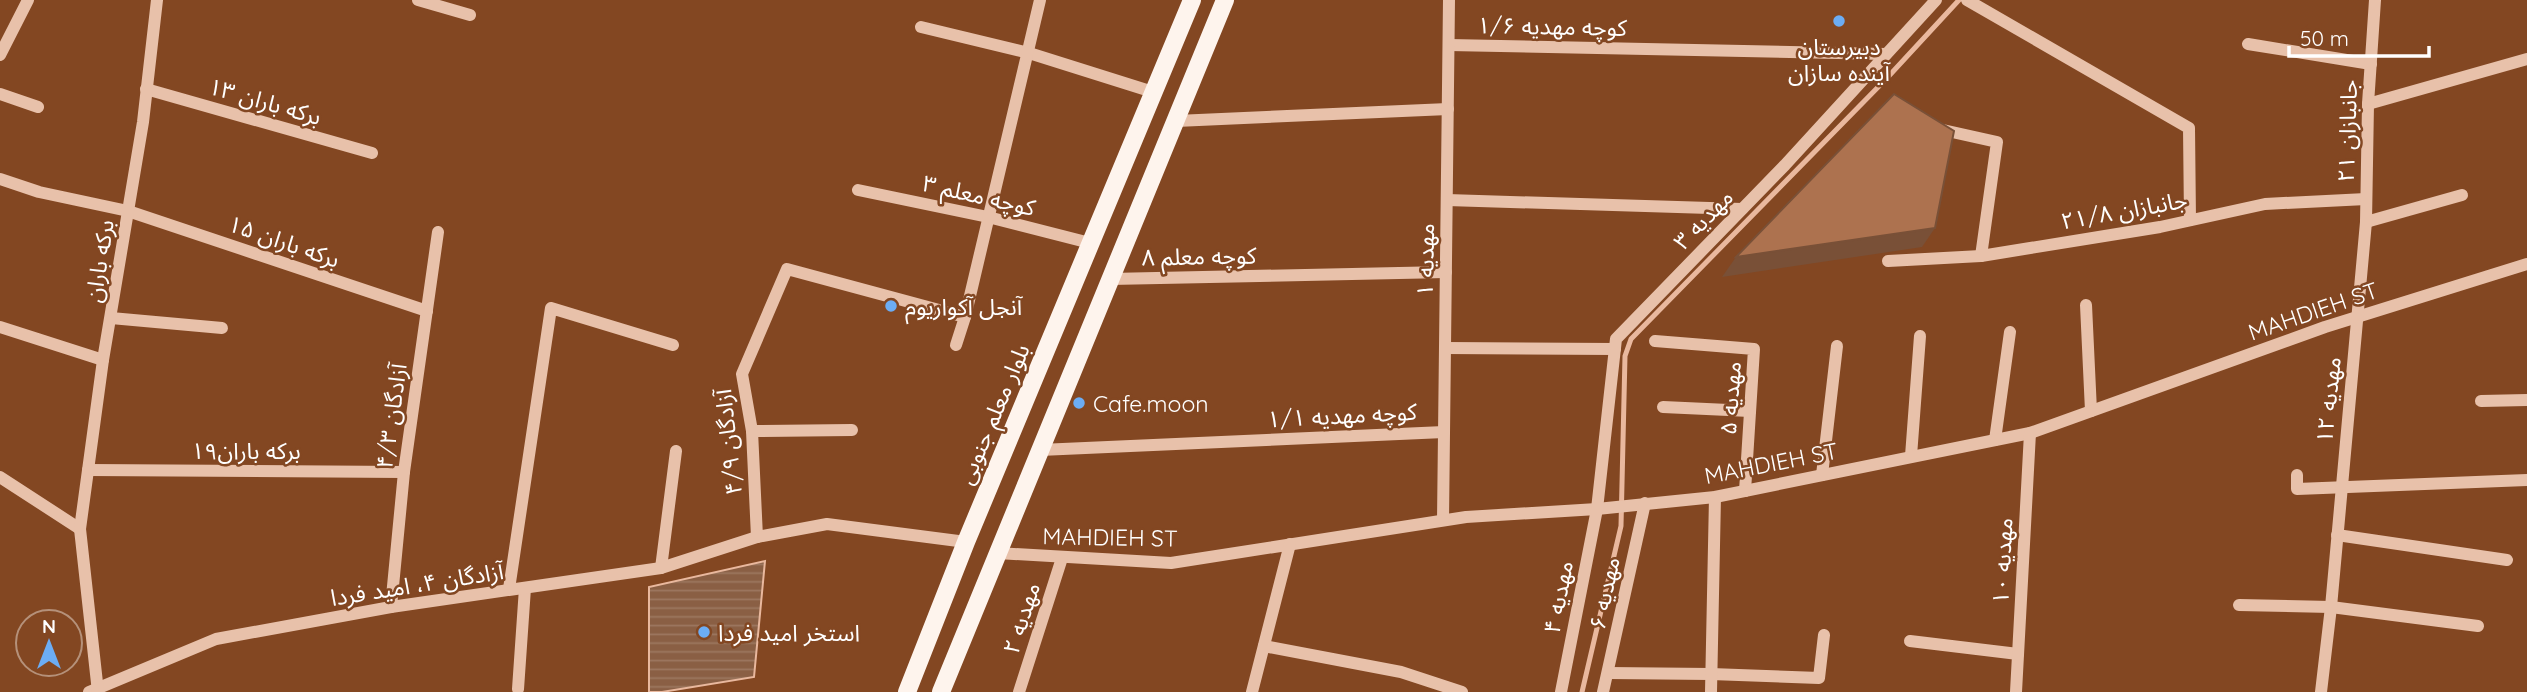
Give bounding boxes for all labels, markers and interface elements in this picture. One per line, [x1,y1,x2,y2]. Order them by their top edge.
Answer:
street label: کوچه مهدیه ۱/۶ [1477,10,1628,43]
marker: دبیرستان آینده سازان [1831,13,1847,29]
scale bar [2289,14,2429,58]
text: 50 m [2300,25,2349,51]
place label: دبیرستان آینده سازان [1788,32,1891,87]
street label: برکه باران ۱۳ [205,71,325,131]
street label: جانبازان ۲۱ [2331,79,2363,183]
street label: کوچه معلم ۳ [919,168,1039,225]
street label: مهدیه ۳ [1667,183,1739,255]
street label: جانبازان ۲۱/۸ [2059,185,2189,235]
street label: برکه باران ۱۵ [224,208,344,274]
street label: برکه باران [78,218,120,304]
street label: مهدیه ۱ [1410,223,1440,297]
street label: کوچه معلم ۸ [1141,240,1257,274]
street label: MAHDIEH ST [2244,275,2382,347]
place label: آنجل آکواریوم [905,292,1023,325]
marker: آنجل آکواریوم [883,298,899,314]
street label: بلوار معلم جنوبی [950,339,1038,490]
street label: مهدیه ۱۲ [2309,355,2347,445]
street label: آزادگان ۴/۳ [369,360,413,471]
street label: مهدیه ۵ [1713,360,1747,436]
street label: آزادگان ۴/۹ [708,386,748,496]
place label: Cafe.moon [1093,389,1209,418]
marker: Cafe.moon [1071,395,1087,411]
street label: کوچه مهدیه ۱/۱ [1266,397,1418,434]
street label: برکه باران۱۹ [191,436,301,465]
street label: MAHDIEH ST [1702,436,1840,490]
street label: مهدیه ۱۰ [1985,517,2019,605]
street label: MAHDIEH ST [1042,521,1178,553]
street label: مهدیه ۶ [1582,554,1626,632]
street label: آزادگان ۴، امید فردا [328,556,507,612]
street label: مهدیه ۴ [1537,558,1579,636]
street label: مهدیه ۲ [996,579,1046,657]
north arrow [14,608,84,678]
text: N [42,614,56,638]
place label: استخر امید فردا [718,618,860,647]
marker: استخر امید فردا [696,624,712,640]

